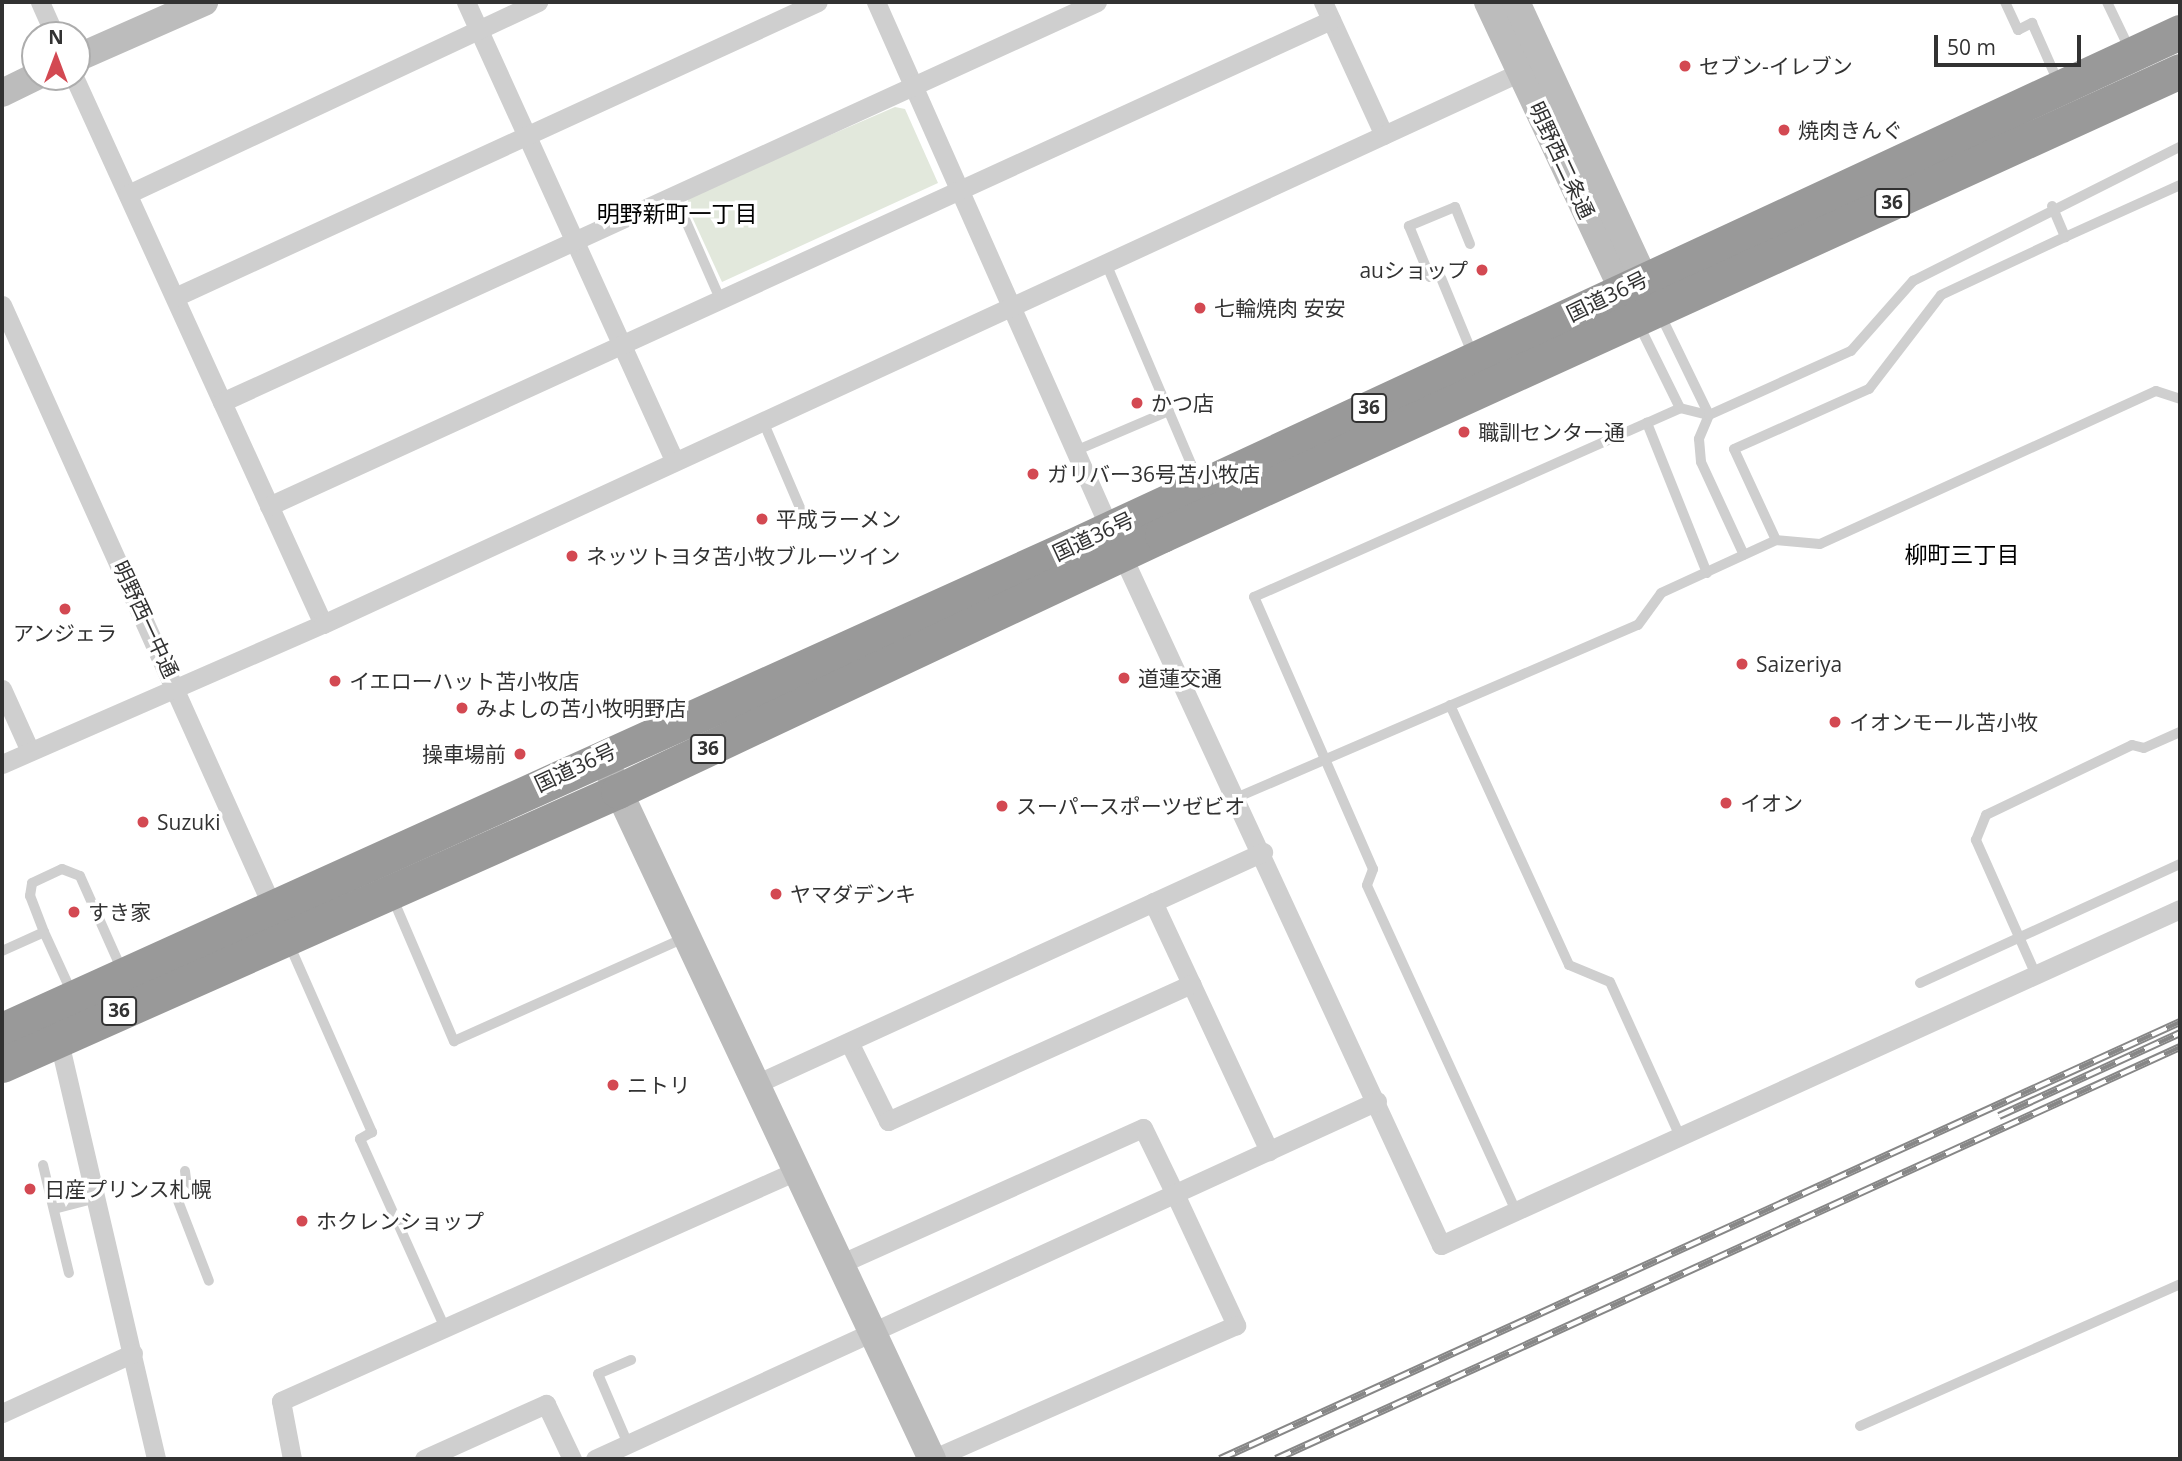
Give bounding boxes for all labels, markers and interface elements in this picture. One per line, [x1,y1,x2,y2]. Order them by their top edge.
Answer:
north arrow [21,21,91,91]
scale bar [1937,21,2084,65]
text: N [48,24,64,50]
text: 50 m [1947,33,1996,61]
place label: セブン-イレブン [1699,53,1853,79]
marker: セブン-イレブン [1677,58,1693,74]
street label: 明野西二条通 [1524,98,1600,222]
place label: 焼肉きんぐ [1798,117,1903,143]
marker: 焼肉きんぐ [1776,122,1792,138]
road number: 36 [1873,188,1911,218]
district label: 明野新町一丁目 [597,199,757,227]
place label: auショップ [1359,257,1468,283]
marker: auショップ [1474,262,1490,278]
street label: 国道36号 [1562,266,1652,326]
place label: 七輪焼肉 安安 [1214,295,1345,321]
marker: 七輪焼肉 安安 [1192,300,1208,316]
place label: かつ店 [1151,390,1214,416]
road number: 36 [1350,392,1388,424]
marker: かつ店 [1129,395,1145,411]
place label: 職訓センター通 [1478,419,1625,445]
marker: 職訓センター通 [1456,424,1472,440]
place label: ガリバー36号苫小牧店 [1047,461,1260,487]
marker: ガリバー36号苫小牧店 [1025,466,1041,482]
place label: 平成ラーメン [776,506,902,532]
street label: 国道36号 [1048,506,1138,566]
marker: 平成ラーメン [754,511,770,527]
district label: 柳町三丁目 [1905,540,2019,568]
place label: ネッツトヨタ苫小牧ブルーツイン [586,543,901,569]
marker: ネッツトヨタ苫小牧ブルーツイン [564,548,580,564]
street label: 明野西一中通 [108,557,184,681]
marker: アンジェラ [57,601,73,617]
place label: アンジェラ [13,620,117,646]
place label: Saizeriya [1756,651,1842,677]
marker: Saizeriya [1734,656,1750,672]
place label: 道蓮交通 [1138,665,1222,691]
place label: イエローハット苫小牧店 [349,668,580,694]
marker: 道蓮交通 [1116,670,1132,686]
marker: イエローハット苫小牧店 [327,673,343,689]
place label: みよしの苫小牧明野店 [476,695,686,721]
marker: みよしの苫小牧明野店 [454,700,470,716]
place label: イオンモール苫小牧 [1849,709,2038,735]
marker: イオンモール苫小牧 [1827,714,1843,730]
road number: 36 [689,734,727,764]
street label: 国道36号 [530,737,620,797]
place label: 操車場前 [422,741,506,767]
marker: 操車場前 [512,746,528,762]
place label: イオン [1740,790,1803,816]
place label: スーパースポーツゼビオ [1016,793,1247,819]
marker: イオン [1718,795,1734,811]
marker: スーパースポーツゼビオ [994,798,1010,814]
place label: Suzuki [157,809,220,835]
marker: Suzuki [135,814,151,830]
place label: ヤマダデンキ [790,881,916,907]
marker: ヤマダデンキ [768,886,784,902]
place label: すき家 [88,899,151,925]
marker: すき家 [66,904,82,920]
road number: 36 [100,995,138,1026]
place label: ニトリ [627,1072,690,1098]
marker: ニトリ [605,1077,621,1093]
place label: 日産プリンス札幌 [44,1176,212,1202]
marker: 日産プリンス札幌 [22,1181,38,1197]
place label: ホクレンショップ [316,1208,484,1234]
marker: ホクレンショップ [294,1213,310,1229]

